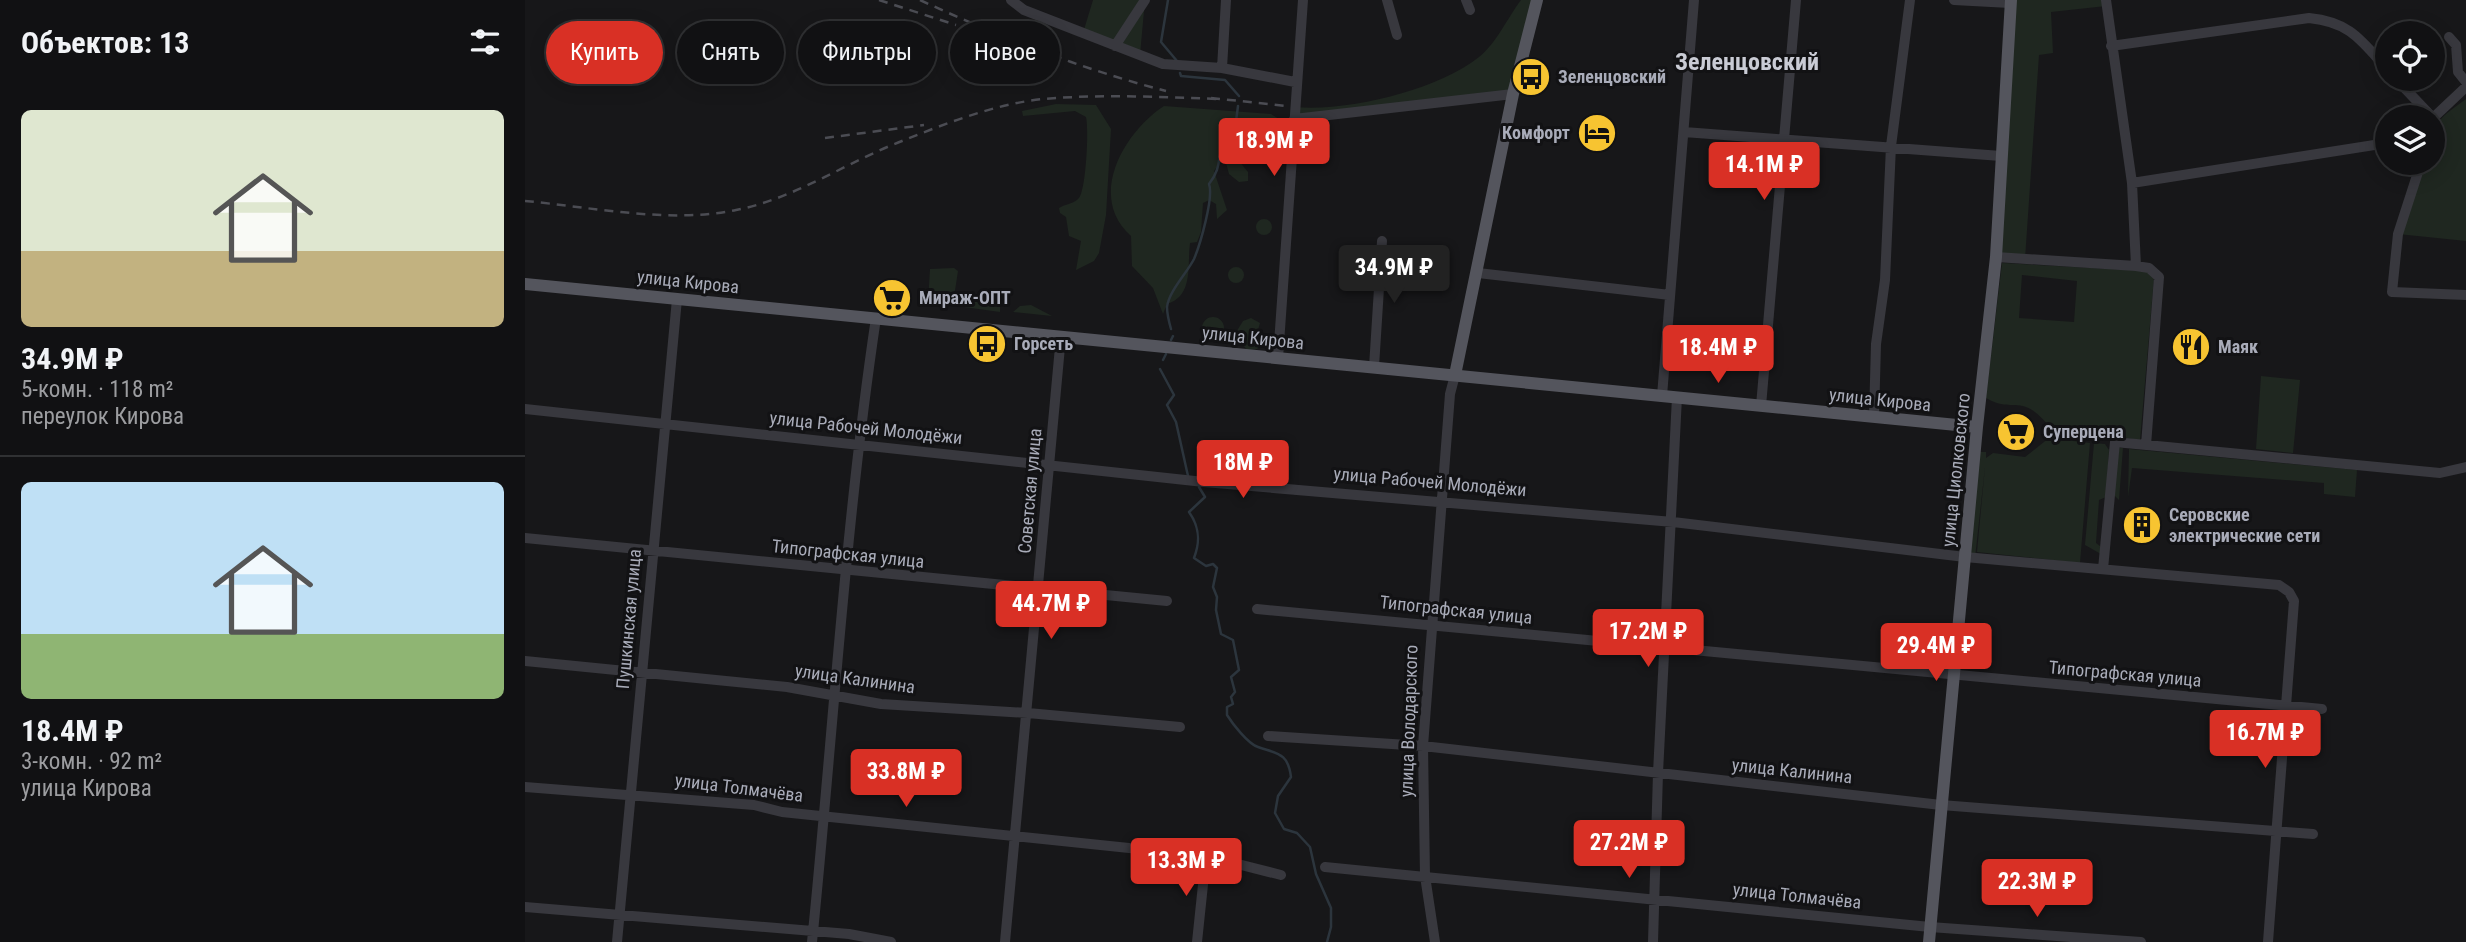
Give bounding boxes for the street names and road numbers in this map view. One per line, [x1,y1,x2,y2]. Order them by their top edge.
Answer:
street label: улица Кирова [636,266,740,297]
street label: улица Кирова [1201,322,1305,353]
street label: улица Кирова [1828,384,1932,415]
street label: улица Циолковского [1937,392,1974,548]
street label: улица Рабочей Молодёжи [769,407,963,448]
street label: Советская улица [1014,428,1045,554]
street label: улица Рабочей Молодёжи [1333,463,1527,500]
street label: Типографская улица [771,535,925,572]
street label: Пушкинская улица [612,548,645,690]
street label: Типографская улица [1379,591,1533,628]
street label: улица Володарского [1395,644,1422,798]
street label: Типографская улица [2048,656,2202,691]
street label: улица Калинина [794,660,916,697]
street label: улица Калинина [1731,754,1853,787]
street label: улица Толмачёва [674,769,804,806]
street label: улица Толмачёва [1732,878,1862,913]

